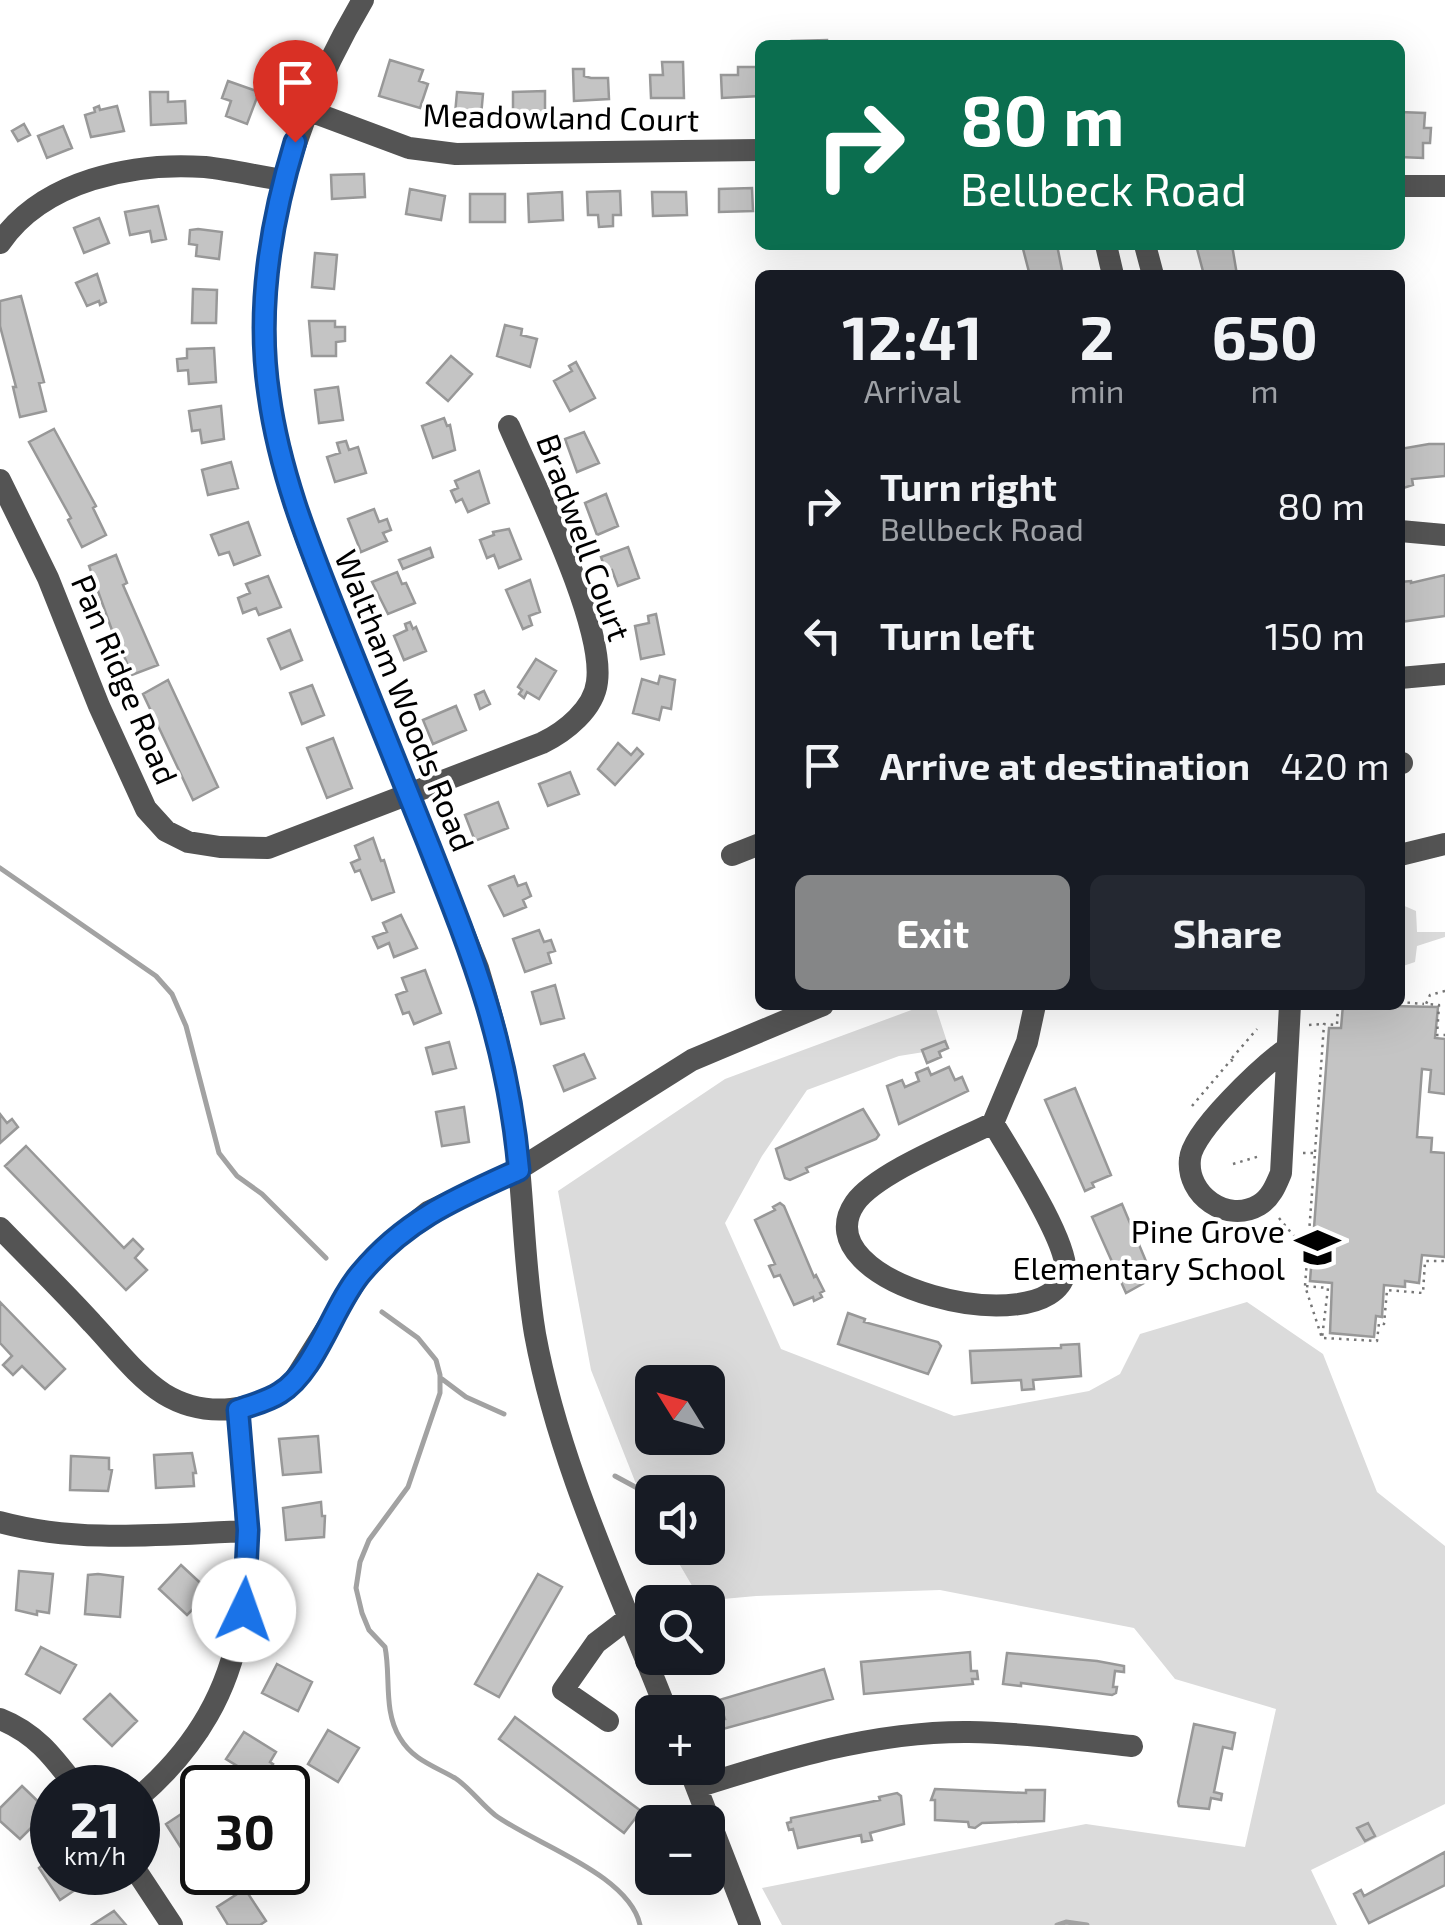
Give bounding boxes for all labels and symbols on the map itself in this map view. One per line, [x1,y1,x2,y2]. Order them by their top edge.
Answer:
pin [253,40,338,143]
street label: Meadowland Court [422,95,700,137]
street label: Bradwell Court [530,429,640,645]
street label: Waltham Woods Road [328,544,484,856]
street label: Pan Ridge Road [65,569,187,789]
place label: Pine Grove Elementary School [1013,1211,1285,1286]
school or university icon: Pine Grove Elementary School [1294,1224,1342,1272]
north arrow [635,1365,725,1455]
position arrow [192,1558,296,1662]
speed limit sign: 30 [180,1765,310,1895]

